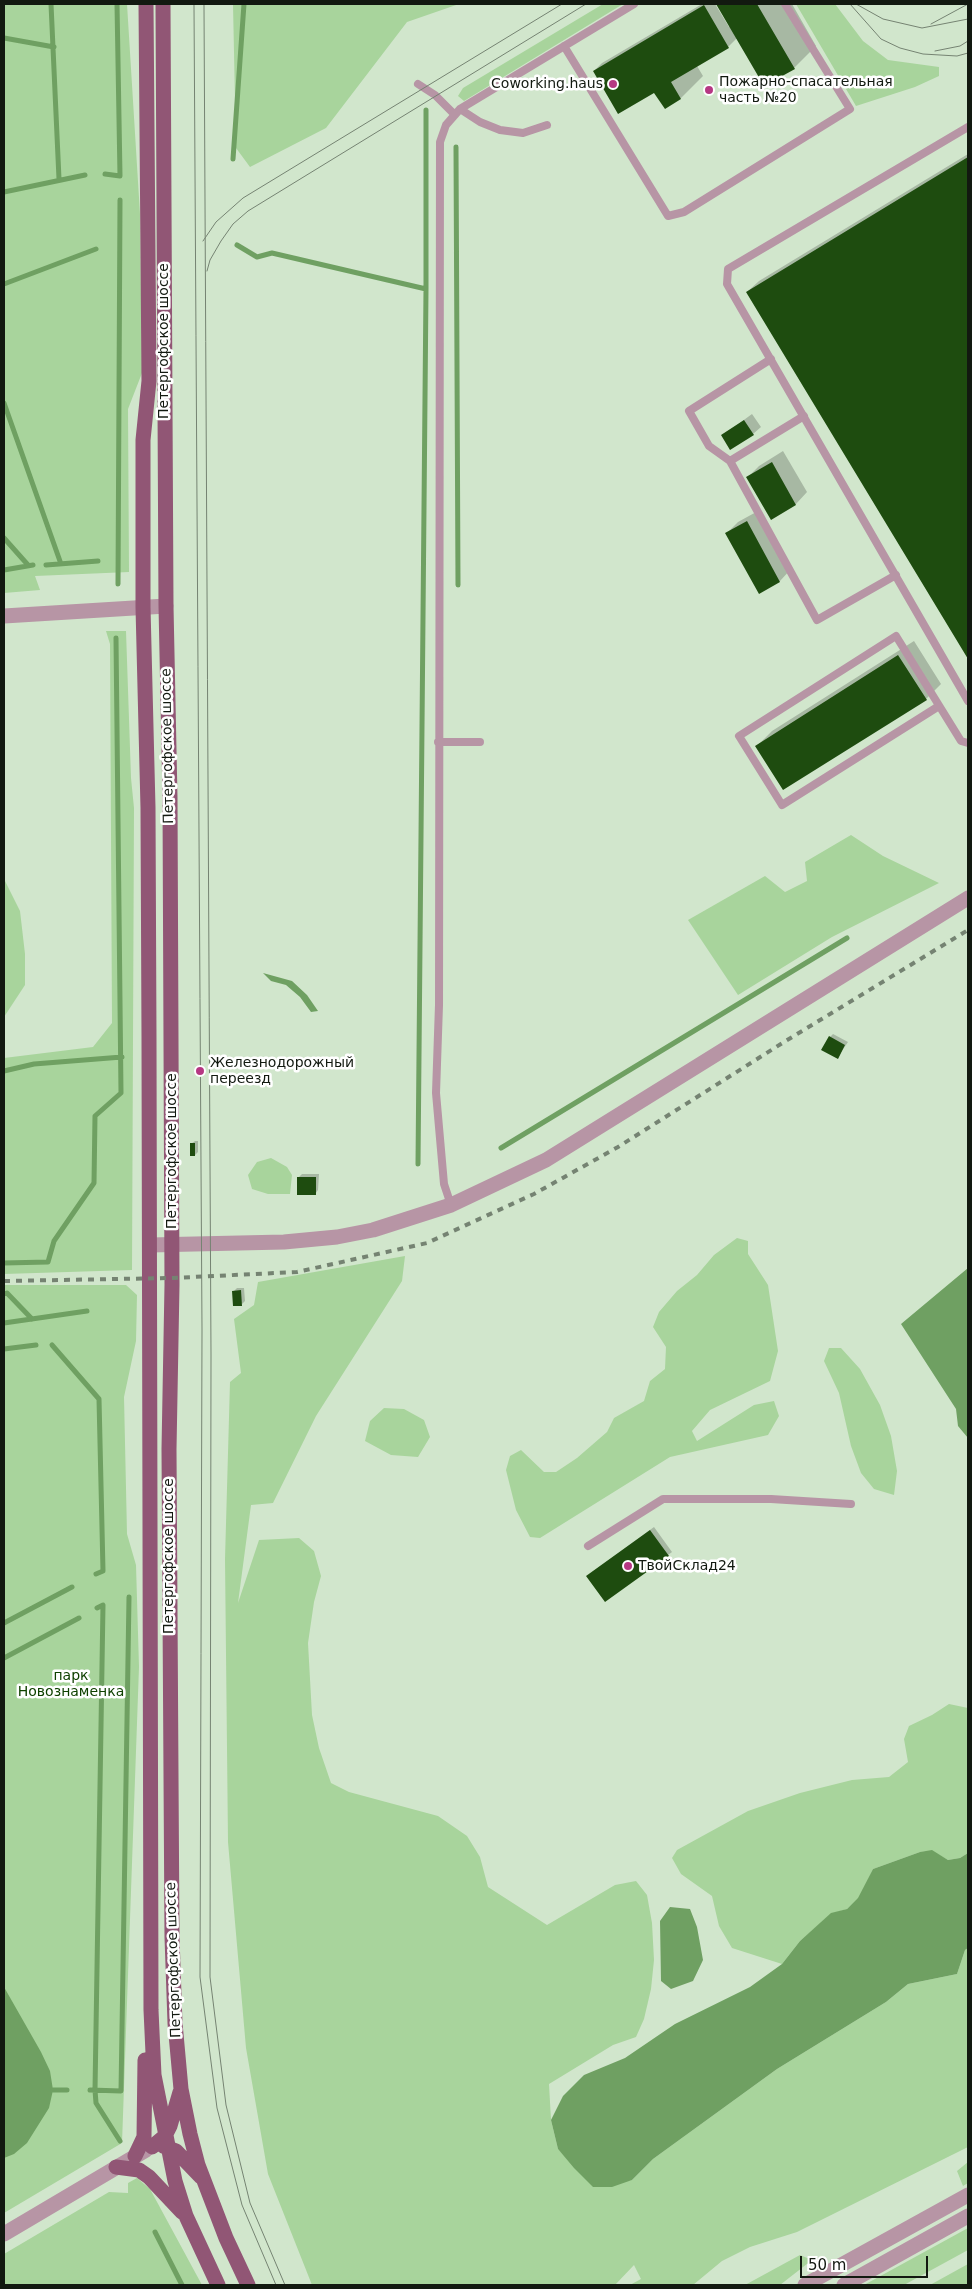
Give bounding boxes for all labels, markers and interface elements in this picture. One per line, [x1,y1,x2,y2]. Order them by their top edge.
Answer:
place label: Пожарно-спасательная часть №20 [719,74,893,106]
place label: Coworking.haus [491,76,603,92]
marker: Coworking.haus [607,78,619,90]
marker: Пожарно-спасательная часть №20 [703,84,715,96]
street label: Петергофское шоссе [156,263,172,419]
street label: Петергофское шоссе [158,668,178,824]
place label: Железнодорожный переезд [210,1055,354,1088]
marker: Железнодорожный переезд [194,1065,206,1077]
street label: Петергофское шоссе [164,1073,180,1229]
street label: Петергофское шоссе [161,1478,177,1634]
place label: ТвойСклад24 [638,1558,736,1574]
marker: ТвойСклад24 [622,1560,634,1572]
park label: парк Новознаменка [18,1668,124,1700]
street label: Петергофское шоссе [163,1882,185,2038]
scale bar [802,2246,930,2278]
text: 50 m [808,2256,846,2274]

